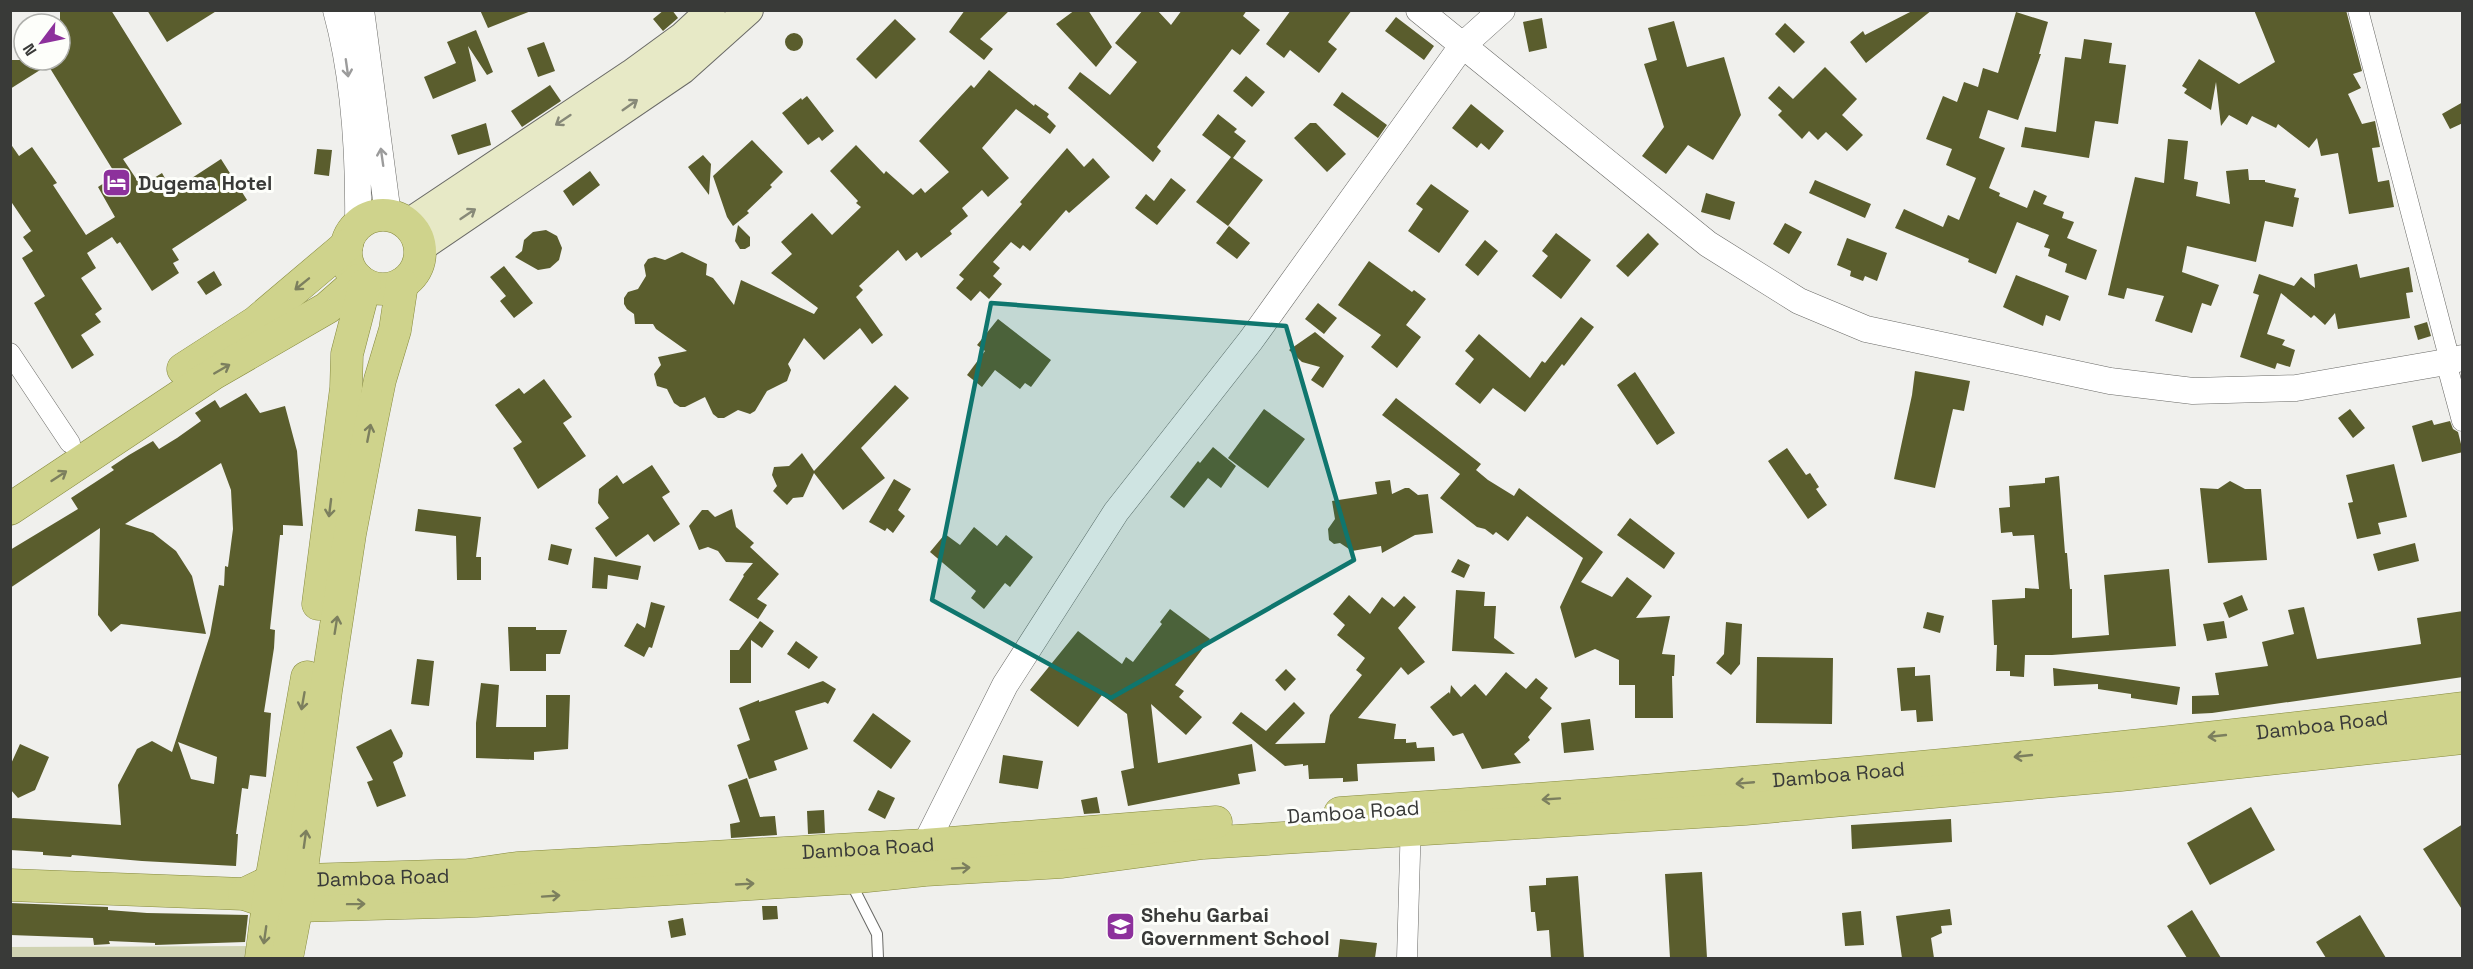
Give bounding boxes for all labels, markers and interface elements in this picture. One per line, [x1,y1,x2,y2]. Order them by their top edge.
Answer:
north arrow [12,12,72,72]
text: N [18,40,41,60]
one-way arrow [342,57,353,77]
one-way arrow [621,99,637,111]
one-way arrow [555,114,572,126]
one-way arrow [376,148,387,168]
hotel icon: Dugema Hotel [101,167,133,199]
place label: Dugema Hotel [138,170,272,196]
one-way arrow [459,208,476,220]
one-way arrow [294,277,310,290]
one-way arrow [213,363,230,375]
one-way arrow [364,423,375,443]
one-way arrow [50,470,67,482]
one-way arrow [325,498,336,517]
one-way arrow [331,615,342,635]
one-way arrow [297,691,308,710]
street label: Damboa Road [2254,704,2390,746]
one-way arrow [2207,731,2227,742]
one-way arrow [2013,751,2033,762]
street label: Damboa Road [1771,756,1906,793]
one-way arrow [1735,778,1755,789]
one-way arrow [1541,793,1561,804]
street label: Damboa Road [1286,794,1420,830]
one-way arrow [300,829,311,849]
street label: Damboa Road [801,831,935,865]
one-way arrow [950,862,970,873]
street label: Damboa Road [316,863,450,893]
one-way arrow [735,878,755,889]
one-way arrow [540,890,560,901]
one-way arrow [345,898,365,910]
place label: Shehu Garbai Government School [1141,902,1329,951]
school or university icon: Shehu Garbai Government School [1104,910,1136,942]
one-way arrow [259,924,270,944]

